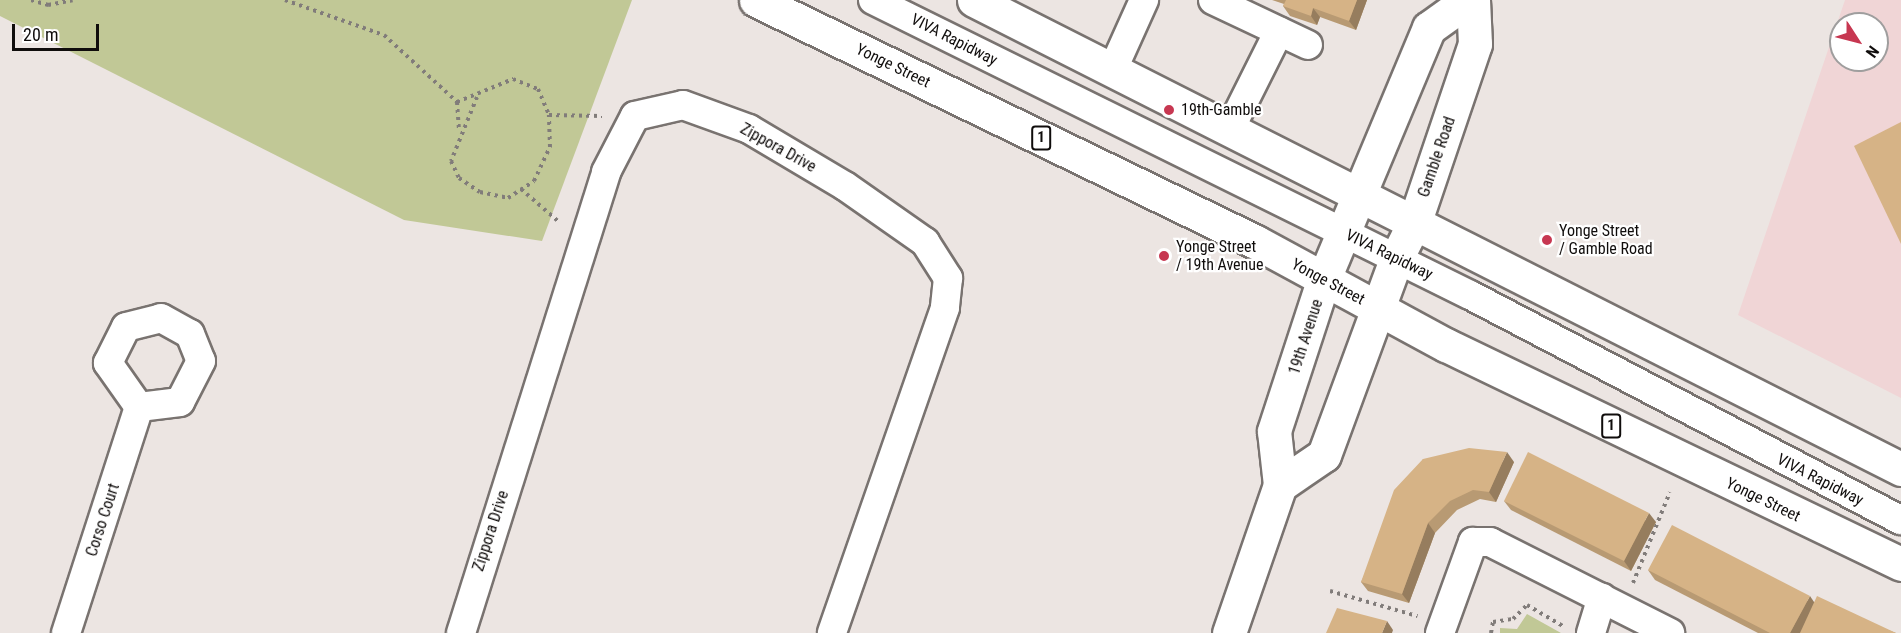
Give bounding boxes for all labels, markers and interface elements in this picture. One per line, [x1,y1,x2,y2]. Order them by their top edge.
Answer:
street label: VIVA Rapidway [908,10,1000,70]
scale bar [15,12,102,50]
north arrow [1829,12,1889,72]
text: 20 m [23,24,58,45]
street label: Yonge Street [853,40,933,92]
text: N [1862,42,1883,61]
place label: 19th-Gamble [1181,100,1261,120]
marker: 19th-Gamble [1162,103,1176,117]
street label: Gamble Road [1414,114,1460,200]
street label: Zippora Drive [737,119,819,177]
road number: 1 [1030,126,1052,150]
place label: Yonge Street / Gamble Road [1559,221,1653,259]
street label: VIVA Rapidway [1342,226,1436,284]
marker: Yonge Street / Gamble Road [1540,233,1554,247]
place label: Yonge Street / 19th Avenue [1176,237,1264,275]
marker: Yonge Street / 19th Avenue [1157,249,1171,263]
street label: Yonge Street [1288,255,1368,309]
street label: 19th Avenue [1285,297,1327,377]
road number: 1 [1600,414,1622,438]
street label: VIVA Rapidway [1774,450,1866,510]
street label: Yonge Street [1723,474,1803,526]
street label: Corso Court [82,481,124,559]
street label: Zippora Drive [469,488,513,574]

